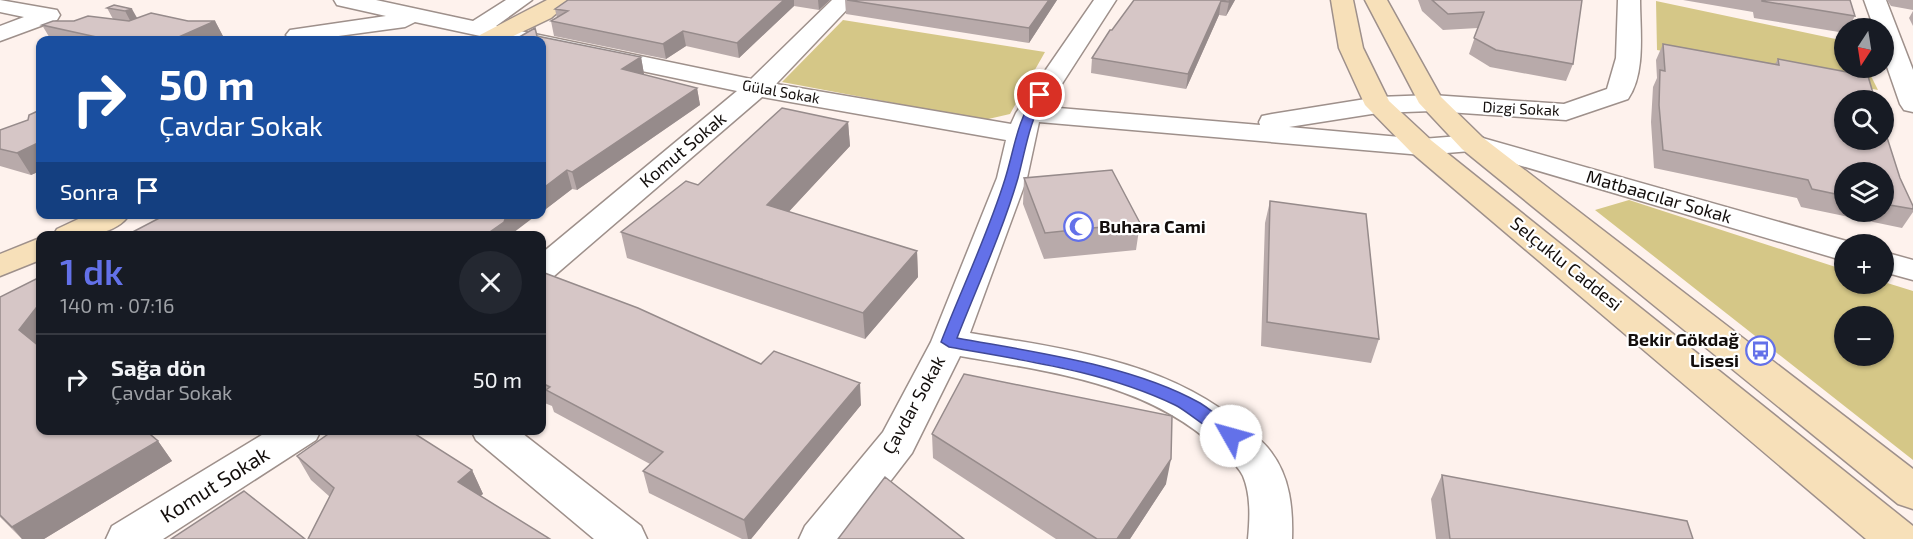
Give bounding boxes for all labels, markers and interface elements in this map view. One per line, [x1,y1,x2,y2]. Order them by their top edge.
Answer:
north arrow [1834,18,1894,78]
map controls [1834,18,1894,366]
text: 50 m [159,58,255,108]
icon: right [60,60,138,138]
pin [1014,69,1065,120]
street label: Gülal Sokak [741,75,822,107]
icon: arrive [1023,78,1056,111]
button: search [1834,90,1894,150]
street label: Dizgi Sokak [1482,97,1560,119]
street label: Komut Sokak [635,107,730,192]
text: Çavdar Sokak [159,109,323,141]
button: layers [1834,162,1894,222]
street label: Matbaacılar Sokak [1584,165,1735,227]
icon: arrive [131,174,164,207]
text: Sonra [60,178,119,204]
mosque icon: Buhara Cami [1062,211,1094,243]
street label: Selçuklu Caddesi [1506,212,1627,316]
place label: Buhara Cami [1099,215,1206,237]
button: + [1834,234,1894,294]
text: 1 dk [60,249,123,292]
button: close [459,251,522,314]
text: 140 m · 07:16 [60,293,174,317]
button: − [1834,306,1894,366]
place label: Bekir Gökdağ Lisesi [1628,328,1740,371]
bus stop icon: Bekir Gökdağ Lisesi [1744,334,1776,366]
street label: Çavdar Sokak [877,351,950,458]
text: Sağa dön [111,354,206,380]
icon: right [60,363,93,396]
text: 50 m [473,366,522,392]
text: Çavdar Sokak [111,380,232,404]
position arrow [1199,404,1263,468]
street label: Komut Sokak [155,440,274,527]

